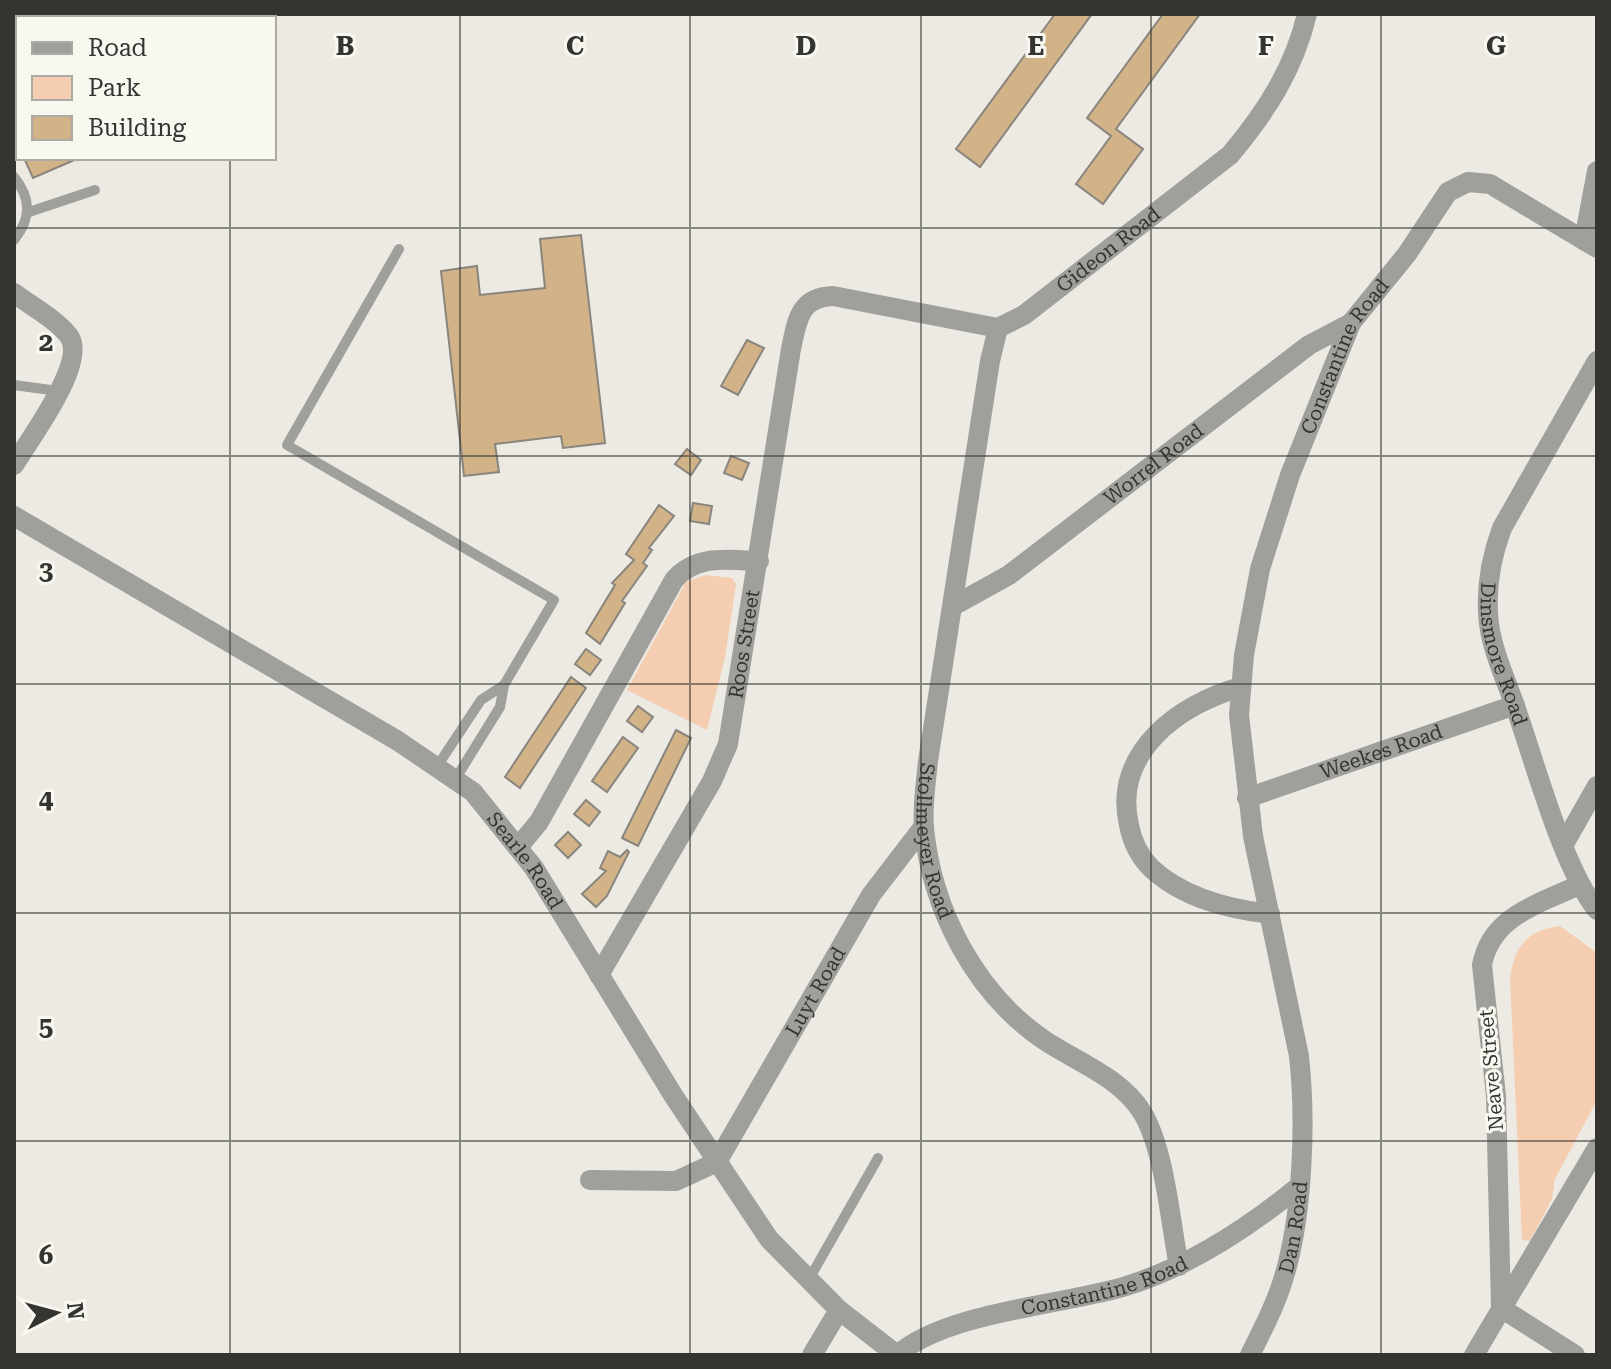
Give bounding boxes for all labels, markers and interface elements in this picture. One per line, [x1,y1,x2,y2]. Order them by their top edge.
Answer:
legend [16,16,276,160]
text: B [336,31,354,61]
text: C [566,31,584,61]
text: D [796,31,816,61]
text: E [1028,31,1044,61]
text: F [1258,31,1274,61]
text: G [1486,31,1506,61]
text: Road [88,34,147,62]
text: Park [88,74,141,102]
text: Building [88,114,186,142]
street label: Gideon Road [1051,202,1165,298]
street label: Constantine Road [1296,274,1394,438]
text: 2 [39,327,53,357]
street label: Worrel Road [1099,418,1208,510]
text: 3 [39,556,53,586]
street label: Dinsmore Road [1476,581,1533,729]
street label: Roos Street [723,587,765,700]
street label: Weekes Road [1317,719,1446,784]
street label: Stollmeyer Road [911,762,958,923]
text: 4 [39,784,54,814]
street label: Searle Road [482,807,568,914]
street label: Luyt Road [780,942,851,1040]
street label: Neave Street [1474,1008,1508,1132]
text: 5 [39,1012,53,1042]
street label: Dan Road [1274,1180,1312,1276]
text: 6 [39,1240,53,1270]
street label: Constantine Road [1019,1251,1192,1320]
north arrow [16,1273,96,1353]
text: N [62,1301,89,1321]

